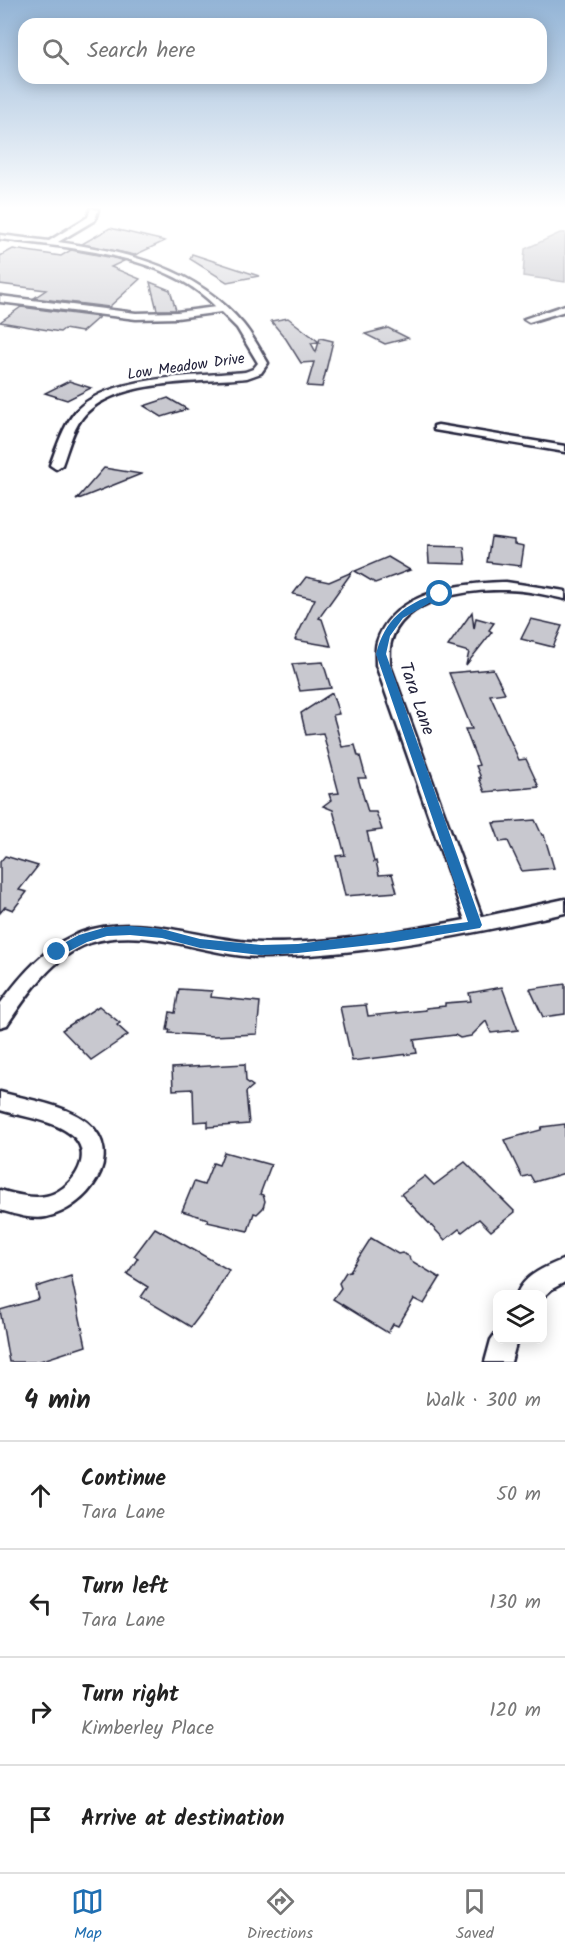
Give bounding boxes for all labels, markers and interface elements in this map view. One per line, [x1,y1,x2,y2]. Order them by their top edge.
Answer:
search box [18,18,547,84]
text: Search here [87,34,195,69]
icon: search [39,35,72,68]
street label: Low Meadow Drive [126,347,247,387]
route start [426,580,452,606]
street label: Tara Lane [390,659,442,739]
route end [43,938,69,964]
map controls [493,1290,547,1344]
button: layers [493,1290,547,1344]
text: 4 min [24,1380,91,1422]
text: Walk · 300 m [426,1385,541,1417]
text: Continue [81,1462,166,1497]
icon: ahead [24,1479,57,1512]
text: 50 m [496,1479,541,1511]
text: Tara Lane [81,1497,165,1529]
text: Turn left [81,1570,168,1605]
icon: left [24,1587,57,1620]
text: 130 m [489,1587,541,1619]
text: Tara Lane [81,1605,165,1637]
text: Turn right [81,1678,179,1713]
icon: right [24,1695,57,1728]
text: 120 m [489,1695,541,1727]
text: Kimberley Place [81,1713,214,1745]
text: Arrive at destination [81,1802,284,1837]
icon: arrive [24,1803,57,1836]
tab: Map [71,1885,104,1946]
tab: Directions [247,1885,313,1946]
tab: Saved [456,1885,494,1946]

